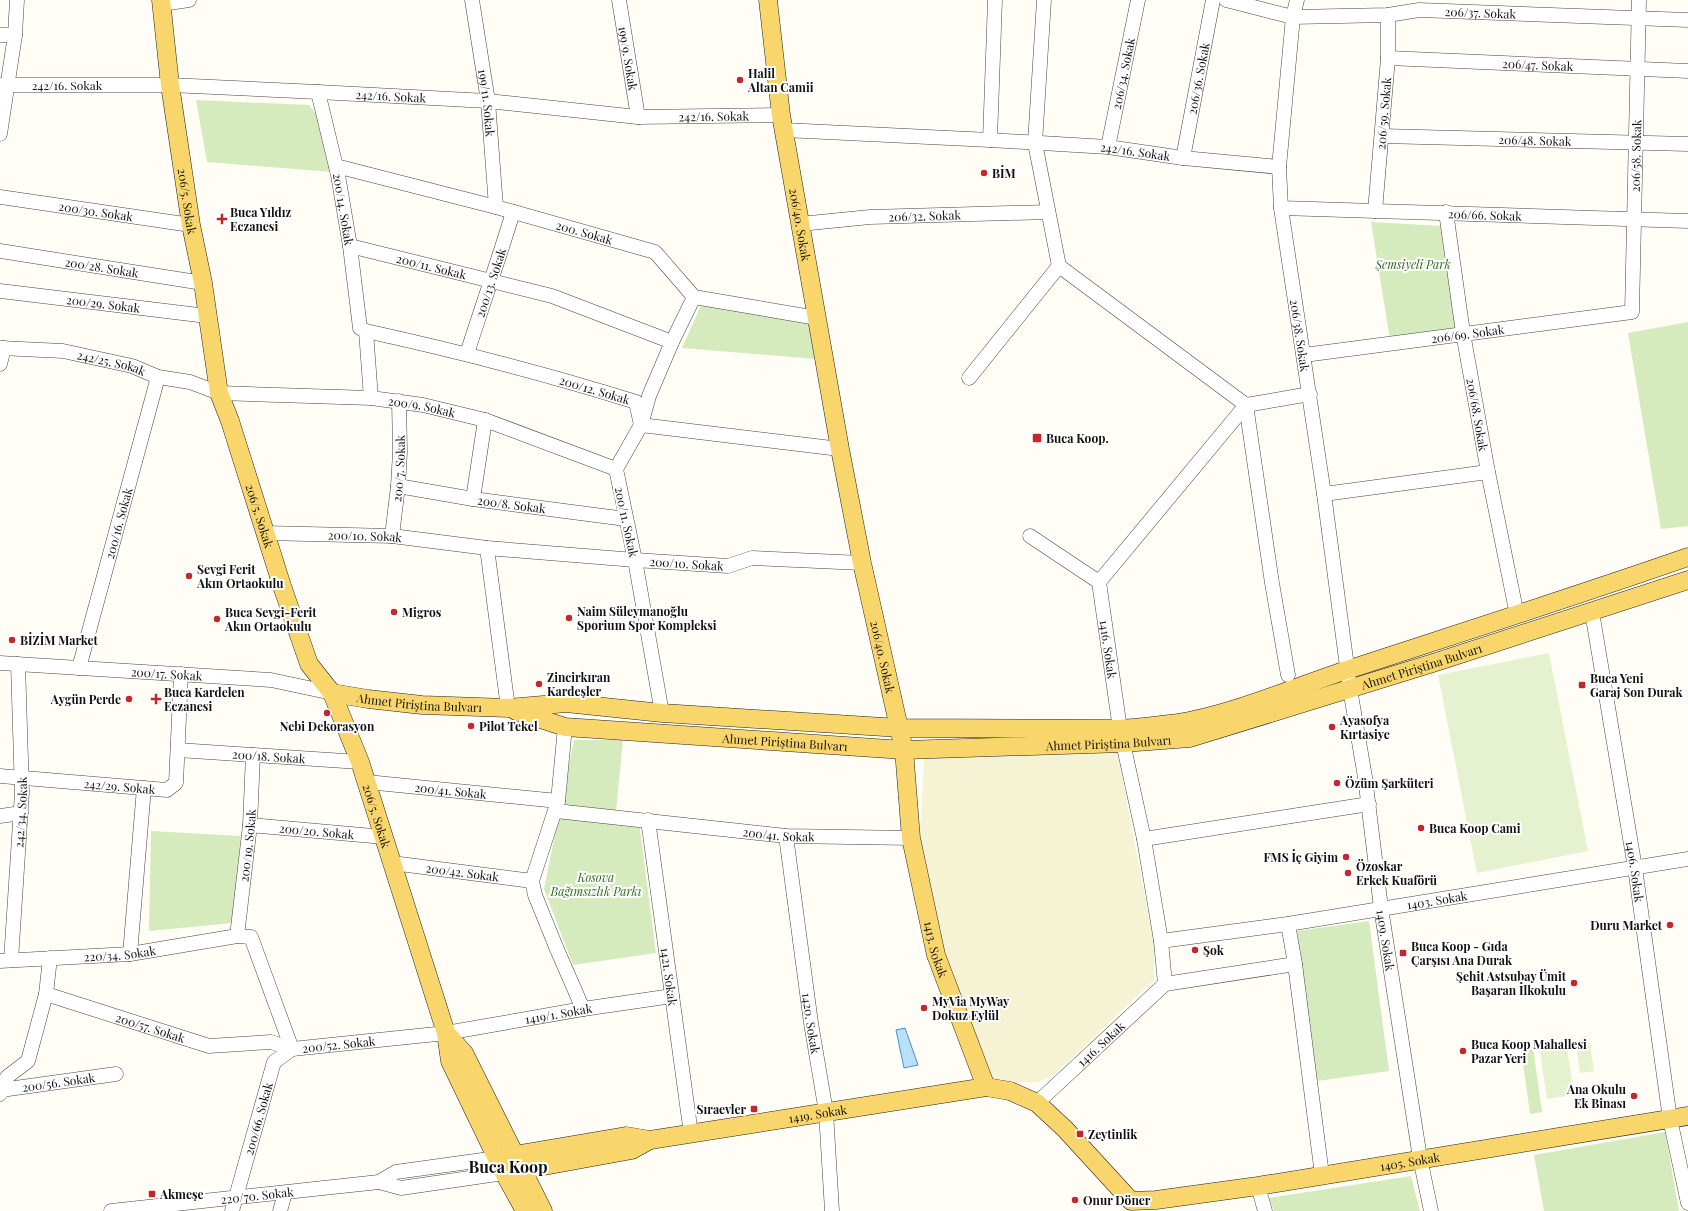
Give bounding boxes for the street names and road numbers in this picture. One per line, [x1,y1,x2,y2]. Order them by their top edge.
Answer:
street label: 206/37. Sokak [1444,3,1517,22]
street label: 199/9. Sokak [615,25,642,92]
street label: 206/34. Sokak [1108,36,1138,111]
street label: 206/36. Sokak [1183,41,1213,116]
street label: 206/47. Sokak [1502,55,1574,74]
street label: 199/11. Sokak [475,68,499,138]
street label: 206/59. Sokak [1372,76,1394,150]
street label: 242/16. Sokak [32,77,103,93]
street label: 242/16. Sokak [355,86,427,106]
street label: 242/16. Sokak [678,107,750,124]
street label: 206/58. Sokak [1627,119,1644,192]
street label: 206/48. Sokak [1498,131,1572,149]
street label: 242/16. Sokak [1100,139,1172,164]
street label: 206/5. Sokak [175,167,201,236]
street label: 200/14. Sokak [330,172,358,247]
street label: 206/40. Sokak [786,187,815,263]
street label: 200/30. Sokak [58,198,135,224]
street label: 206/66. Sokak [1448,205,1522,224]
street label: 206/32. Sokak [888,206,962,224]
street label: 200. Sokak [554,216,615,248]
street label: 200/13. Sokak [471,246,509,319]
street label: 200/11. Sokak [395,250,469,283]
street label: 200/28. Sokak [64,253,140,281]
street label: 200/29. Sokak [65,291,142,316]
street label: 206/38. Sokak [1287,298,1314,373]
street label: 206/69. Sokak [1430,321,1506,346]
street label: 242/25. Sokak [76,346,149,379]
street label: 200/12. Sokak [558,372,633,408]
street label: 206/68. Sokak [1463,377,1492,453]
street label: 200/9. Sokak [387,392,458,421]
street label: 200/7. Sokak [388,434,408,503]
street label: 206/5. Sokak [242,482,278,550]
street label: 200/16. Sokak [101,485,136,561]
street label: 200/11. Sokak [612,485,642,559]
street label: 200/8. Sokak [476,492,547,516]
street label: 200/10. Sokak [328,526,403,545]
street label: 200/10. Sokak [649,553,725,574]
street label: 206/40. Sokak [867,619,899,695]
street label: 1416. Sokak [1097,619,1121,680]
street label: Ahmet Piriştina Bulvarı [1358,640,1484,693]
street label: 200/17. Sokak [130,663,203,684]
street label: Ahmet Piriştina Bulvarı [355,689,483,715]
street label: Ahmet Piriştina Bulvarı [721,730,849,754]
street label: Ahmet Piriştina Bulvarı [1045,731,1172,753]
street label: 200/18. Sokak [232,746,306,766]
street label: 242/29. Sokak [83,775,156,797]
street label: 242/34. Sokak [10,776,30,848]
street label: 200/41. Sokak [414,779,488,802]
street label: 206/5. Sokak [359,782,395,850]
street label: 200/19. Sokak [235,808,259,883]
street label: 200/20. Sokak [278,820,355,842]
street label: 200/41. Sokak [742,823,815,844]
street label: 1406. Sokak [1623,840,1648,904]
street label: 200/42. Sokak [425,859,500,885]
street label: 1403. Sokak [1405,887,1469,913]
street label: 1409. Sokak [1373,909,1399,972]
street label: 1413. Sokak [921,919,952,980]
street label: 220/34. Sokak [83,942,157,964]
street label: 1421. Sokak [658,946,681,1007]
street label: 1420. Sokak [799,992,824,1055]
street label: 1419/1. Sokak [524,1000,594,1027]
street label: 200/57. Sokak [114,1009,188,1046]
street label: 1416. Sokak [1074,1018,1128,1070]
street label: 200/52. Sokak [302,1032,376,1056]
street label: 200/56. Sokak [21,1069,96,1095]
street label: 200/66. Sokak [240,1080,276,1157]
street label: 1419. Sokak [787,1101,849,1126]
street label: 1405. Sokak [1379,1148,1442,1174]
street label: 220/70. Sokak [220,1183,295,1207]

